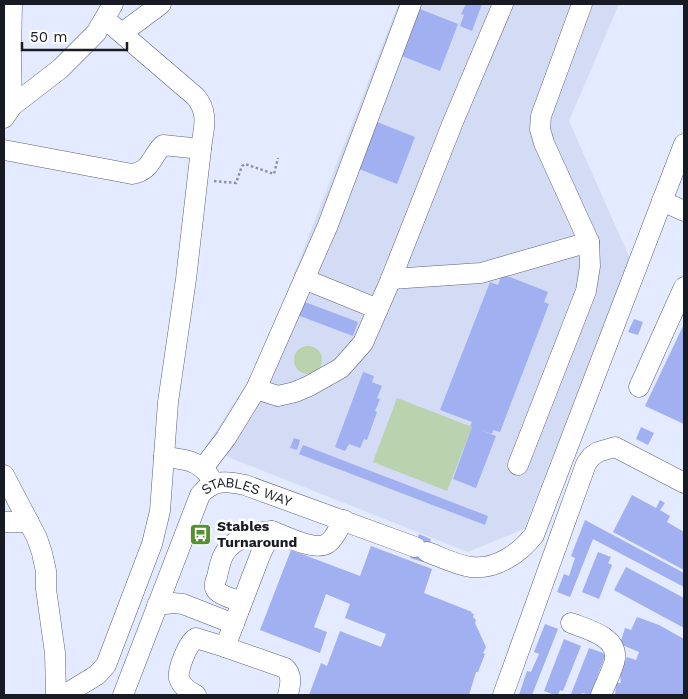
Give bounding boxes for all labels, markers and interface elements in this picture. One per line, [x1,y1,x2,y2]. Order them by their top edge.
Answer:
scale bar [22,20,128,52]
text: 50 m [30,28,67,46]
street label: STABLES WAY [198,474,294,509]
place label: Stables Turnaround [217,518,297,550]
bus stop icon: Stables Turnaround [189,522,213,546]

